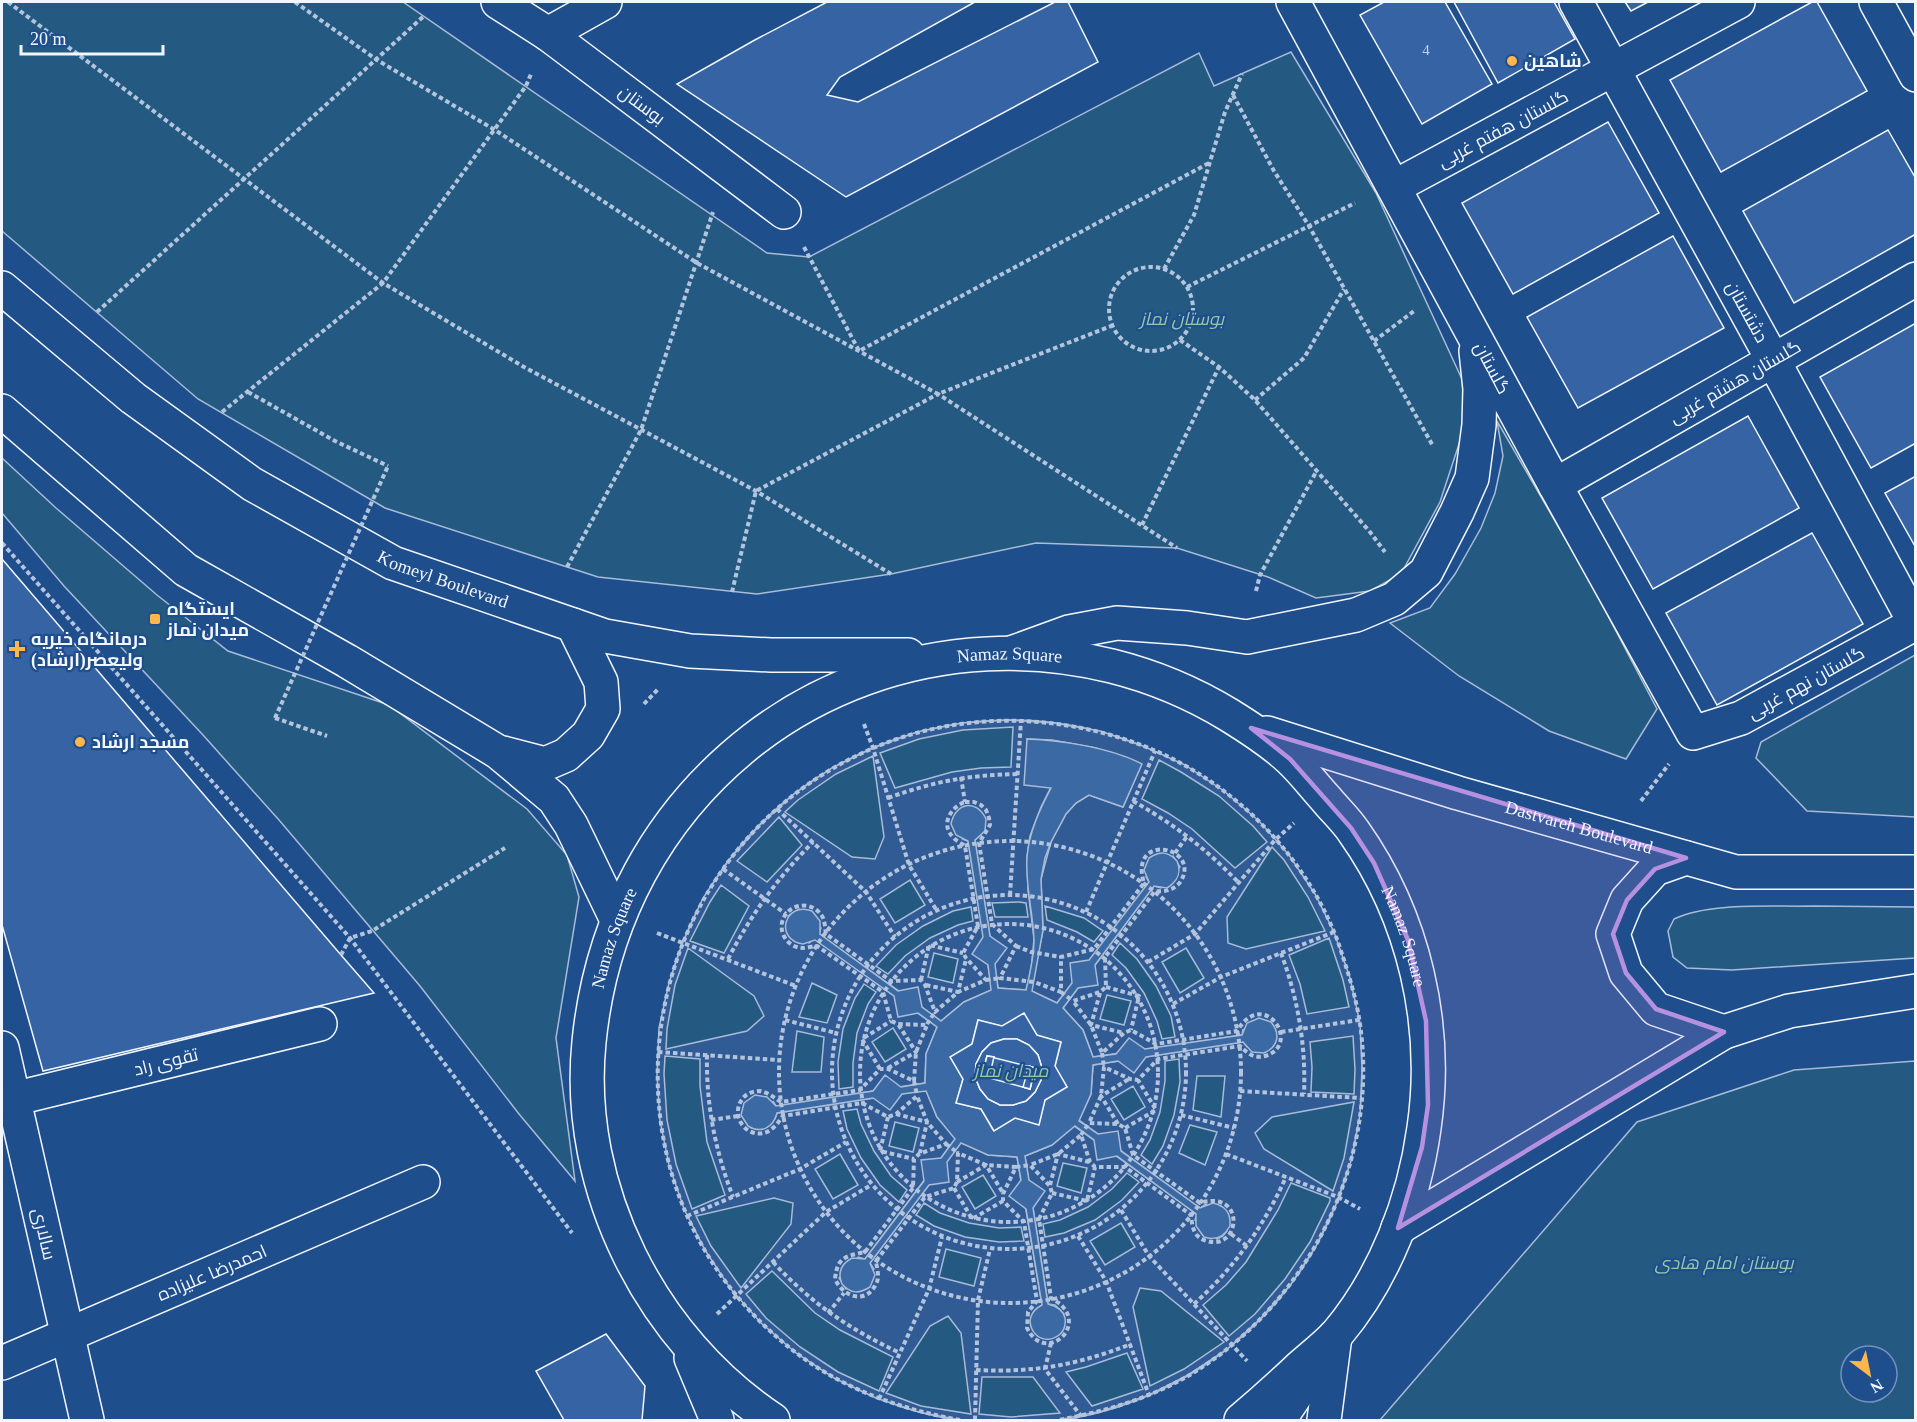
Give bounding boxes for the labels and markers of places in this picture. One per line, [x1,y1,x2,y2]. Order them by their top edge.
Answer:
place label: شاهین [1524,51,1582,72]
marker: شاهین [1505,54,1519,68]
place label: ایستگاه میدان نماز [166,599,249,641]
marker: ایستگاه میدان نماز [148,612,162,626]
place label: درمانگاه خیریه ولیعصر(ارشاد) [31,629,147,671]
marker: درمانگاه خیریه ولیعصر(ارشاد) [8,640,26,658]
place label: مسجد ارشاد [92,732,189,752]
marker: مسجد ارشاد [73,735,87,749]

